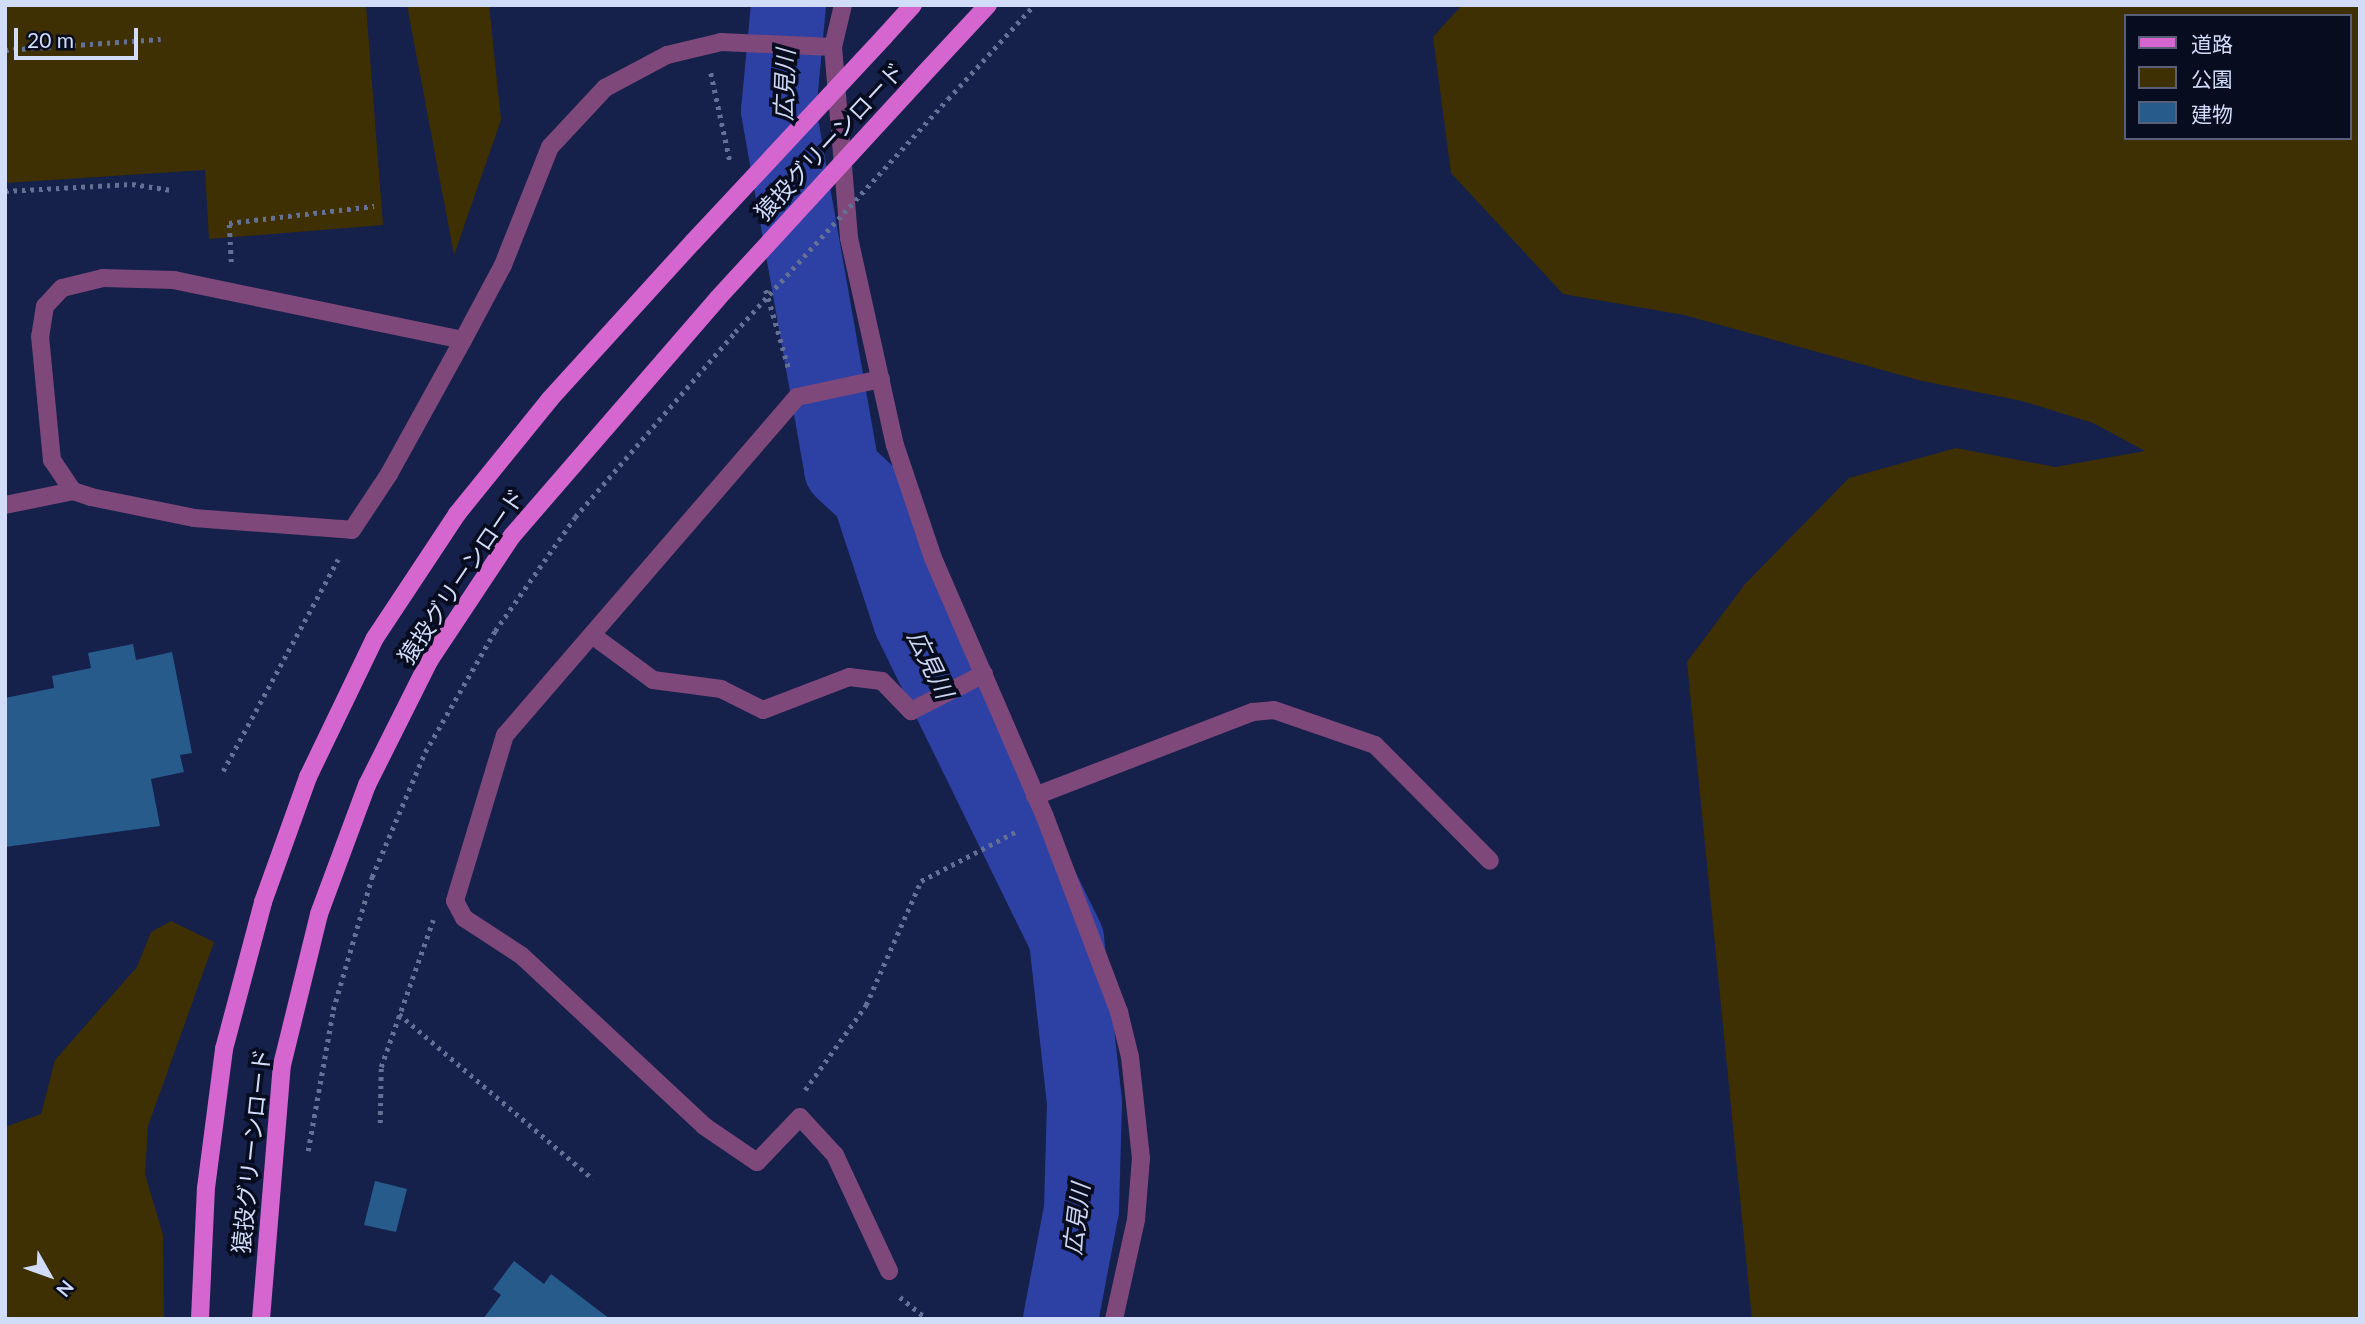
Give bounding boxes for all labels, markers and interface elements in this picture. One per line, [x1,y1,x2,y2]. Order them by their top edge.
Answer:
scale bar [18,14,142,58]
legend [2124,14,2351,140]
text: 20 m [27,27,74,52]
text: 道路 [2191,31,2233,56]
water label: 広見川 [768,49,800,121]
street label: 猿投グリーンロード [748,56,910,226]
text: 公園 [2191,66,2233,91]
text: 建物 [2191,101,2233,126]
street label: 猿投グリーンロード [392,482,530,670]
water label: 広見川 [902,625,960,703]
street label: 猿投グリーンロード [226,1047,276,1255]
water label: 広見川 [1057,1182,1095,1256]
north arrow [14,1240,84,1310]
text: N [52,1276,79,1302]

